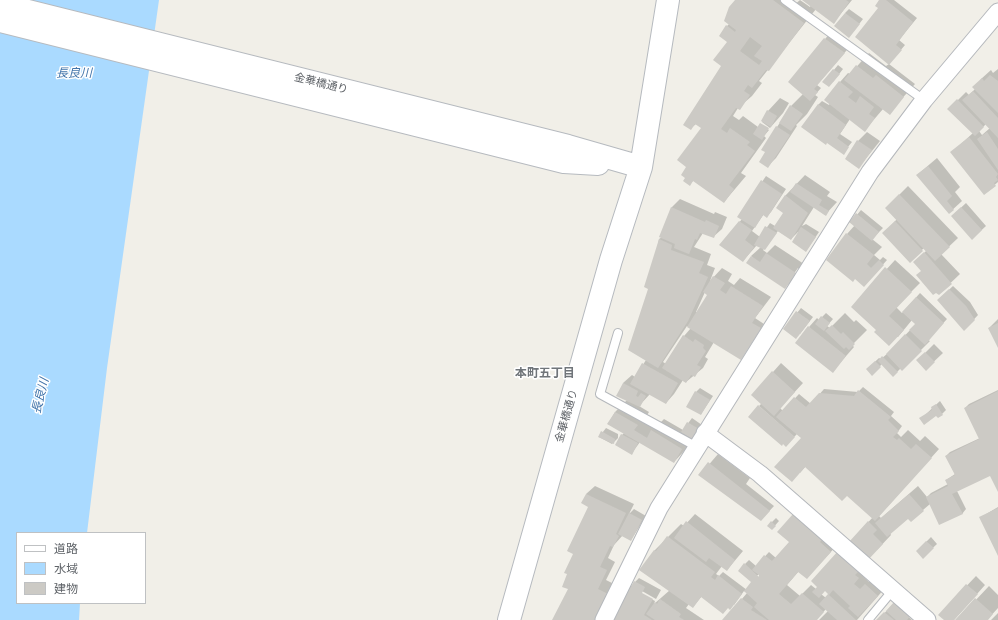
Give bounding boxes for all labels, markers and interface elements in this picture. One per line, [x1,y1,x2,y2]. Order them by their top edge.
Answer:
water label: 長良川 [56,67,92,81]
street label: 金華橋通り [293,71,349,97]
district label: 本町五丁目 [515,367,575,381]
water label: 長良川 [30,377,52,415]
street label: 金華橋通り [553,388,581,444]
legend [16,532,146,604]
text: 道路 [54,541,78,557]
text: 水域 [54,561,78,577]
text: 建物 [54,581,78,597]

